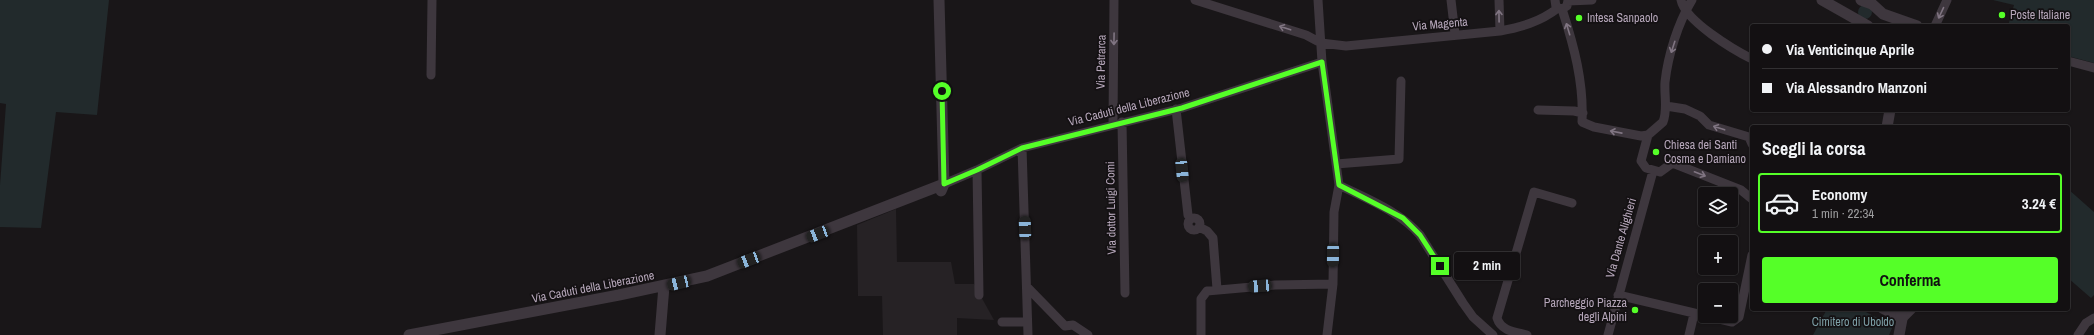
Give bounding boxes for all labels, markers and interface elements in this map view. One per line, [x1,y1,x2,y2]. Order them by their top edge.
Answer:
one-way arrow [1937,7,1944,19]
place label: Poste Italiane [2010,7,2070,23]
one-way arrow [1495,10,1503,23]
place label: Intesa Sanpaolo [1587,10,1658,26]
marker: Poste Italiane [1997,10,2007,20]
marker: Intesa Sanpaolo [1574,13,1584,23]
street label: Via Magenta [1412,14,1469,34]
one-way arrow [1564,22,1571,35]
one-way arrow [1279,23,1291,31]
one-way arrow [1110,32,1118,45]
street label: Via Petrarca [1093,34,1109,89]
text: Via Venticinque Aprile [1786,39,1914,60]
one-way arrow [1669,40,1677,52]
text: Via Alessandro Manzoni [1786,77,1927,98]
route start [933,82,951,100]
street label: Via Caduti della Liberazione [1067,84,1191,130]
one-way arrow [1713,124,1725,132]
one-way arrow [1610,128,1623,136]
text: Scegli la corsa [1762,136,1865,161]
place label: Chiesa dei Santi Cosma e Damiano [1664,137,1746,167]
marker: Chiesa dei Santi Cosma e Damiano [1651,147,1661,157]
car [1175,157,1189,183]
street label: Via dottor Luigi Comi [1102,161,1120,255]
one-way arrow [1693,170,1705,178]
text: Economy [1812,184,1867,205]
icon: car [1764,185,1800,221]
map controls [1698,187,1738,323]
button: layers [1698,187,1738,227]
text: 3.24 € [2022,193,2056,214]
street label: Via Dante Alighieri [1602,196,1640,280]
text: 1 min · 22:34 [1812,205,1874,222]
car [1019,216,1031,240]
car [805,224,831,244]
button: + [1698,235,1738,275]
car [1327,243,1339,267]
car [736,250,762,270]
callout: 2 min [1454,252,1520,280]
route end [1431,257,1449,275]
text: 2 min [1473,257,1501,274]
button: Conferma [1762,257,2058,303]
street label: Via Caduti della Liberazione [530,267,656,307]
car [666,274,692,292]
car [1248,279,1272,293]
button: − [1698,283,1738,323]
place label: Parcheggio Piazza degli Alpini [1544,295,1628,325]
marker: Parcheggio Piazza degli Alpini [1630,305,1640,315]
park label: Cimitero di Uboldo [1812,314,1894,330]

